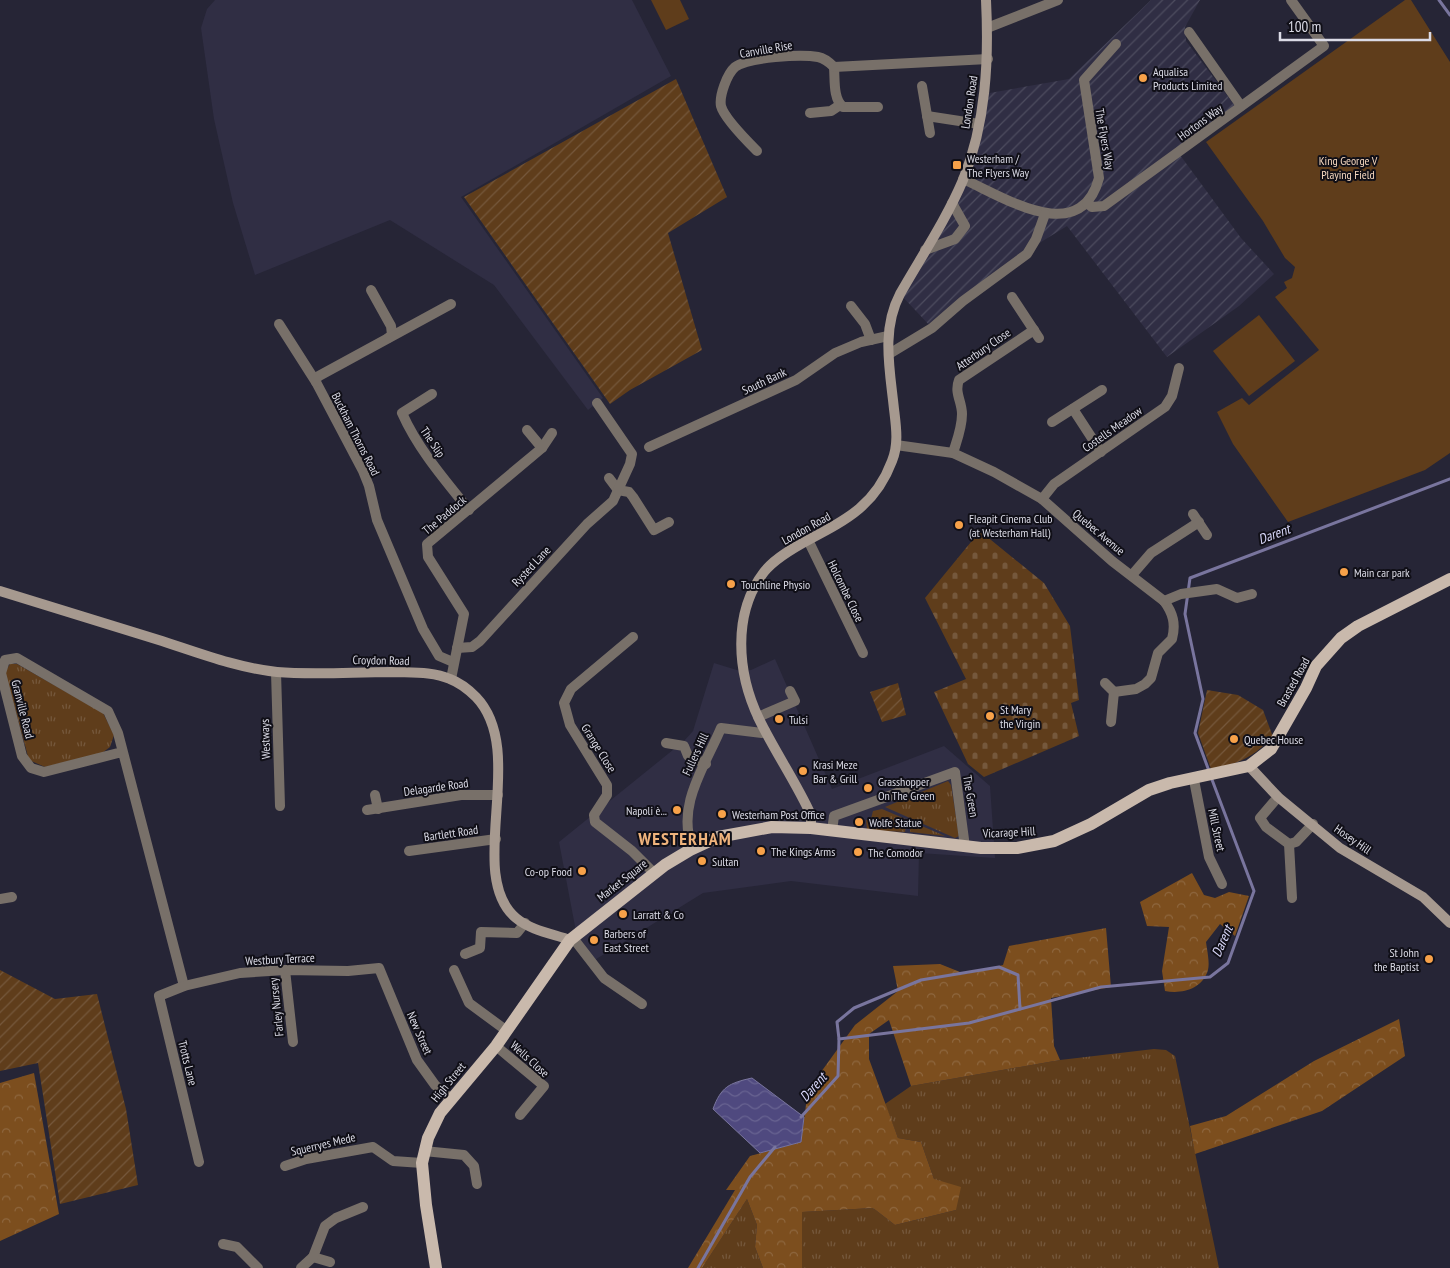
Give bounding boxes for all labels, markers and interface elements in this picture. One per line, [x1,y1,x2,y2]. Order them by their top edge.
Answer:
scale bar [1280,10,1430,42]
text: 100 m [1288,17,1321,36]
street label: Canville Rise [739,37,794,61]
place label: Aqualisa Products Limited [1153,64,1223,93]
marker: Aqualisa Products Limited [1137,72,1149,84]
street label: London Road [957,74,981,130]
street label: Hortons Way [1174,100,1226,143]
street label: The Flyers Way [1092,107,1118,171]
place label: Westerham / The Flyers Way [967,151,1030,180]
park label: King George V Playing Field [1319,153,1378,182]
marker: Westerham / The Flyers Way [951,159,963,171]
street label: Atterbury Close [953,325,1013,373]
street label: South Bank [740,364,789,398]
street label: Buckham Thorns Road [329,390,383,478]
street label: Costells Meadow [1079,402,1146,455]
street label: The Slip [417,424,449,460]
street label: The Paddock [419,492,469,538]
street label: Quebec Avenue [1070,506,1128,558]
street label: London Road [779,508,833,548]
place label: Fleapit Cinema Club (at Westerham Hall) [969,511,1052,540]
marker: Fleapit Cinema Club (at Westerham Hall) [953,519,965,531]
water label: Darent [1256,519,1294,548]
street label: Rysted Lane [509,543,553,589]
street label: Holcombe Close [825,558,867,624]
place label: Main car park [1354,565,1410,580]
marker: Main car park [1338,566,1350,578]
place label: Touchline Physio [741,577,810,592]
marker: Touchline Physio [725,578,737,590]
street label: Croydon Road [352,652,410,668]
street label: Brasted Road [1273,655,1313,709]
street label: Granville Road [8,678,38,740]
place label: St Mary the Virgin [1000,702,1040,731]
marker: St Mary the Virgin [984,710,996,722]
place label: Tulsi [789,712,808,727]
marker: Tulsi [773,713,785,725]
street label: Westways [257,719,273,759]
street label: Grange Close [578,721,620,775]
street label: Fullers Hill [679,730,711,778]
place label: Quebec House [1244,732,1303,747]
marker: Quebec House [1228,733,1240,745]
place label: Krasi Meze Bar & Grill [813,757,858,786]
marker: Krasi Meze Bar & Grill [797,765,809,777]
place label: Grasshopper On The Green [878,774,935,803]
street label: The Green [960,774,982,818]
street label: Delagarde Road [403,775,469,799]
marker: Grasshopper On The Green [862,782,874,794]
place label: Napoli è... [626,803,667,818]
marker: Napoli è... [671,804,683,816]
place label: Westerham Post Office [732,807,825,822]
street label: Mill Street [1205,807,1229,853]
marker: Westerham Post Office [716,808,728,820]
place label: Wolfe Statue [869,815,922,830]
marker: Wolfe Statue [853,816,865,828]
street label: Hosey Hill [1332,821,1375,857]
street label: Bartlett Road [423,822,479,844]
street label: Vicarage Hill [981,823,1036,841]
district label: WESTERHAM [637,827,732,850]
place label: The Kings Arms [771,844,835,859]
marker: The Kings Arms [755,845,767,857]
place label: The Comodor [868,845,924,860]
marker: The Comodor [852,846,864,858]
place label: Sultan [712,854,739,869]
marker: Sultan [696,855,708,867]
street label: Market Square [594,856,650,904]
place label: Co-op Food [525,864,572,879]
marker: Co-op Food [576,865,588,877]
place label: Larratt & Co [633,907,684,922]
marker: Larratt & Co [617,908,629,920]
water label: Darent [1207,921,1238,960]
place label: Barbers of East Street [604,926,649,955]
marker: Barbers of East Street [588,934,600,946]
place label: St John the Baptist [1374,945,1420,974]
street label: Westbury Terrace [245,950,315,968]
marker: St John the Baptist [1423,953,1435,965]
street label: Farley Nursery [265,976,287,1037]
street label: New Street [404,1009,436,1057]
street label: Wells Close [507,1038,553,1080]
street label: Trotts Lane [175,1039,201,1087]
street label: High Street [427,1059,469,1105]
water label: Darent [796,1067,832,1105]
street label: Squerryes Mede [289,1129,357,1159]

